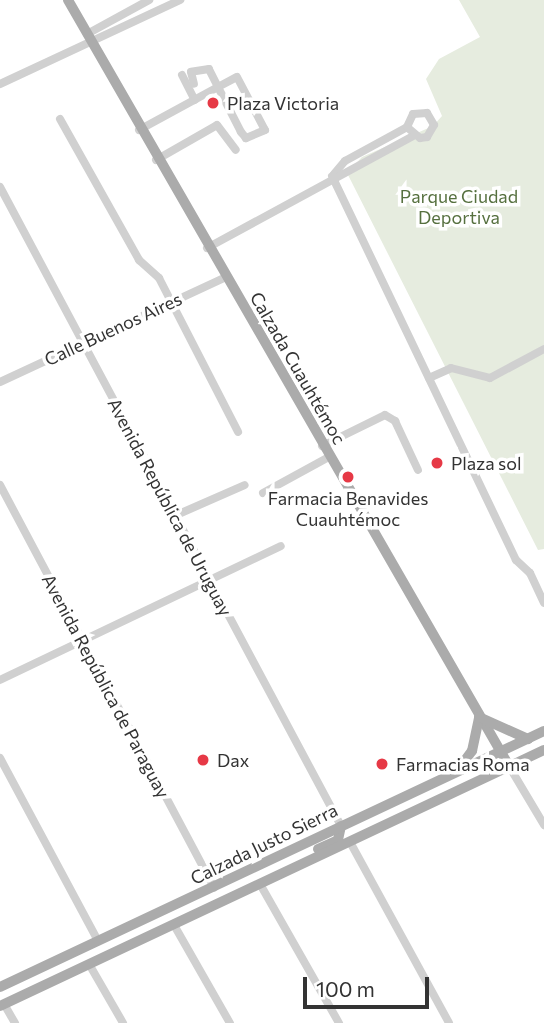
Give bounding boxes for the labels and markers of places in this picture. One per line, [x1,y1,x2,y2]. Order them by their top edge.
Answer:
place label: Plaza Victoria [227,92,339,114]
marker: Plaza Victoria [205,95,221,111]
place label: Plaza sol [451,452,522,474]
marker: Plaza sol [429,455,445,471]
marker: Farmacia Benavides Cuauhtémoc [340,469,356,485]
place label: Farmacia Benavides Cuauhtémoc [268,488,428,530]
place label: Dax [217,749,249,771]
marker: Dax [195,752,211,768]
place label: Farmacias Roma [396,753,530,775]
marker: Farmacias Roma [374,756,390,772]

